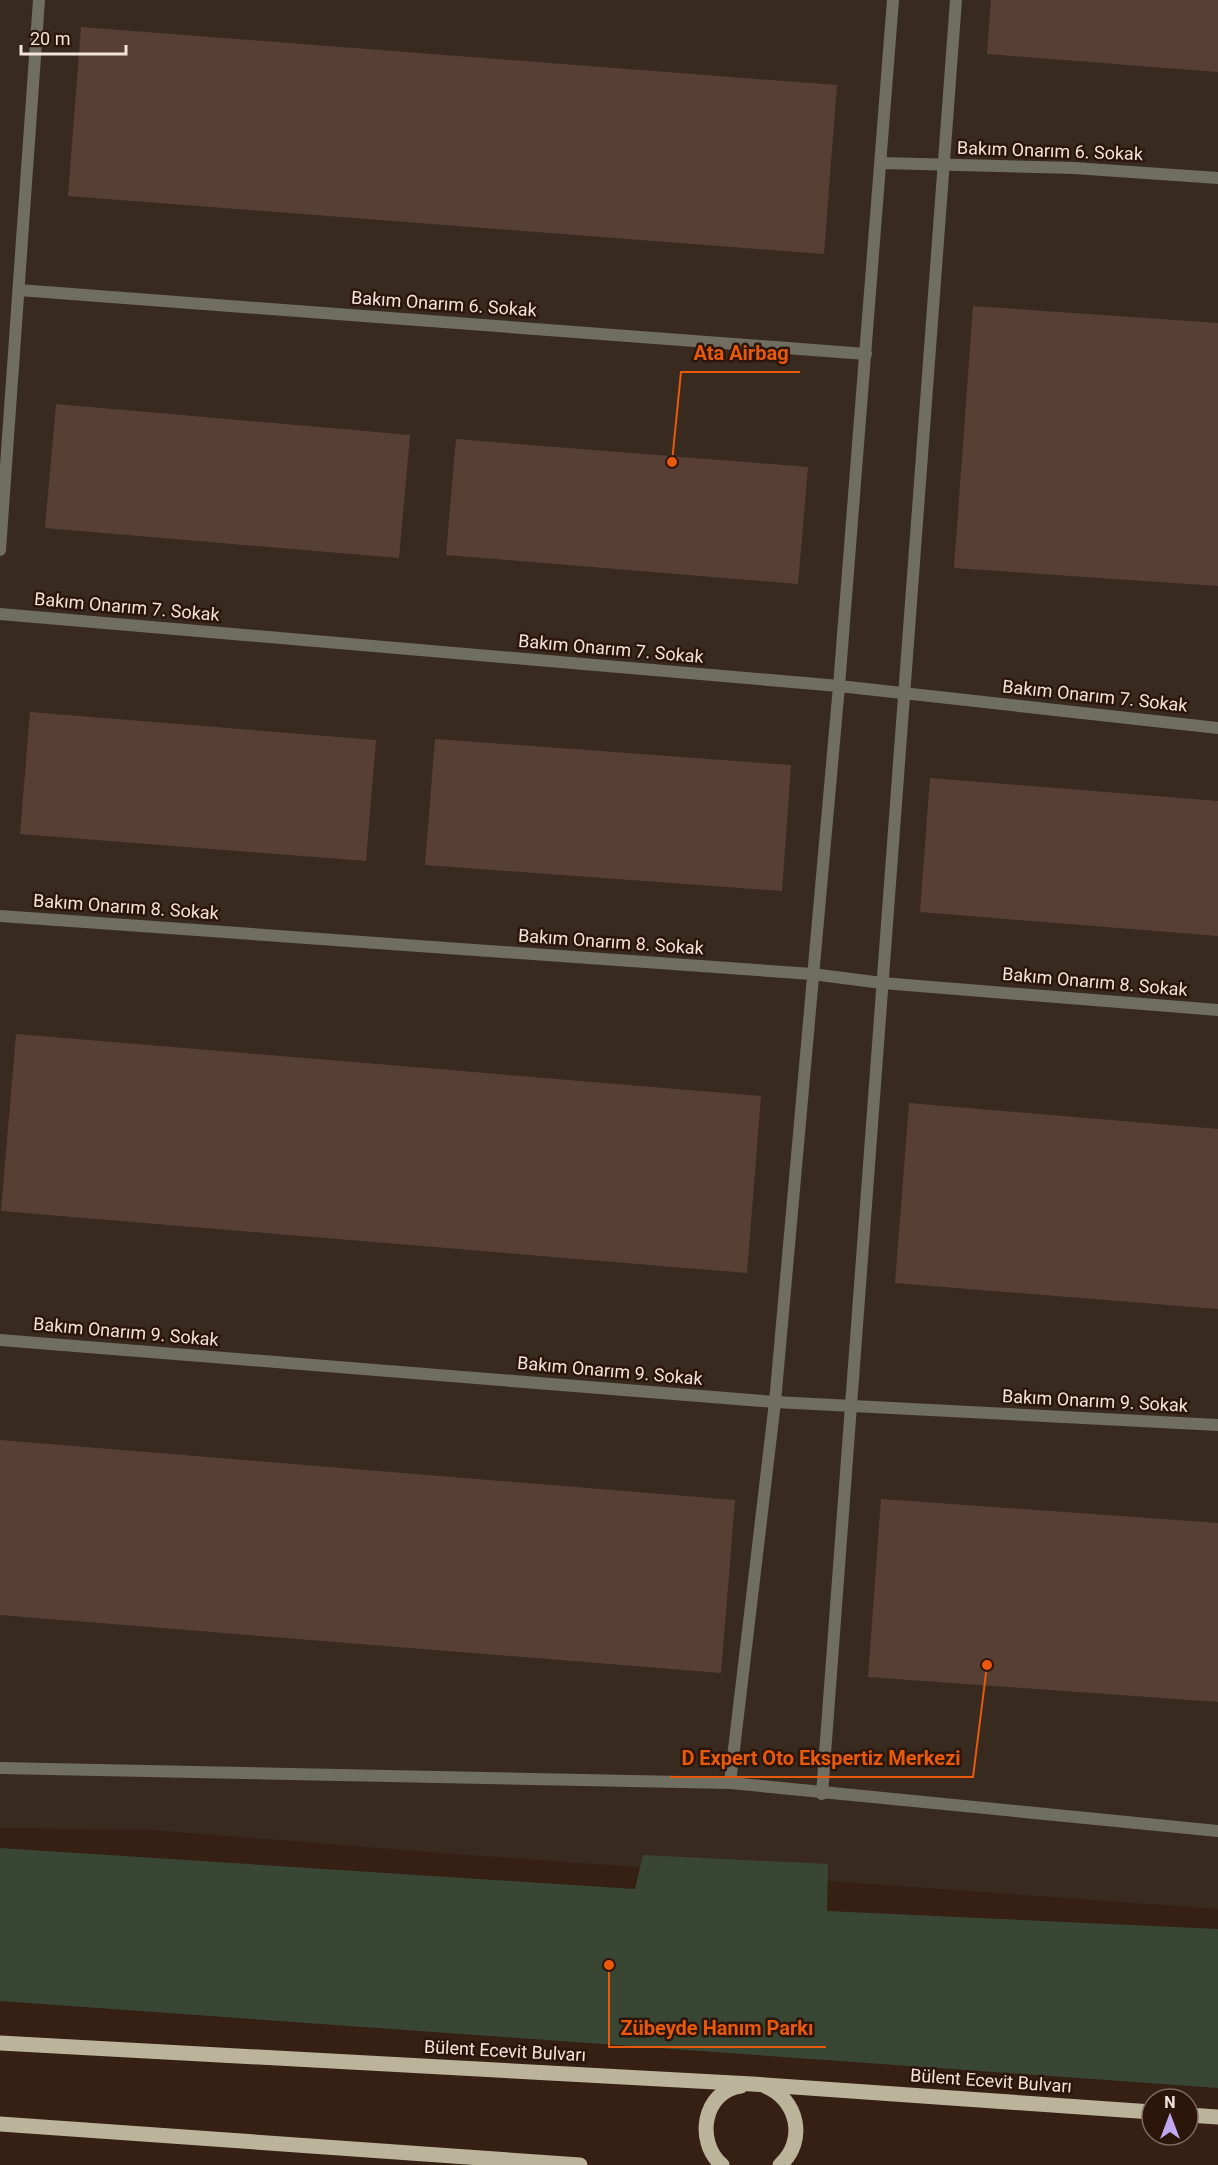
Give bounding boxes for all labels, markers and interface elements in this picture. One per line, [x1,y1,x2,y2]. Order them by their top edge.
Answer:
scale bar [21,18,126,56]
text: 20 m [30,28,70,49]
street label: Bakım Onarım 6. Sokak [957,137,1144,164]
street label: Bakım Onarım 6. Sokak [350,287,538,321]
callout: Ata Airbag [681,334,800,372]
text: Ata Airbag [693,341,789,365]
street label: Bakım Onarım 7. Sokak [33,588,222,625]
street label: Bakım Onarım 7. Sokak [517,630,706,667]
street label: Bakım Onarım 7. Sokak [1001,675,1190,716]
street label: Bakım Onarım 8. Sokak [32,890,220,924]
street label: Bakım Onarım 8. Sokak [517,925,705,959]
street label: Bakım Onarım 8. Sokak [1001,963,1190,1000]
street label: Bakım Onarım 9. Sokak [32,1313,221,1350]
street label: Bakım Onarım 9. Sokak [516,1352,705,1389]
street label: Bakım Onarım 9. Sokak [1002,1385,1189,1416]
callout: D Expert Oto Ekspertiz Merkezi [670,1739,973,1777]
text: D Expert Oto Ekspertiz Merkezi [681,1746,961,1770]
callout: Zübeyde Hanım Parkı [609,2009,826,2047]
text: Zübeyde Hanım Parkı [621,2016,813,2040]
street label: Bülent Ecevit Bulvarı [424,2036,587,2065]
street label: Bülent Ecevit Bulvarı [909,2064,1073,2097]
north arrow [1140,2087,1200,2147]
text: N [1164,2093,1176,2112]

